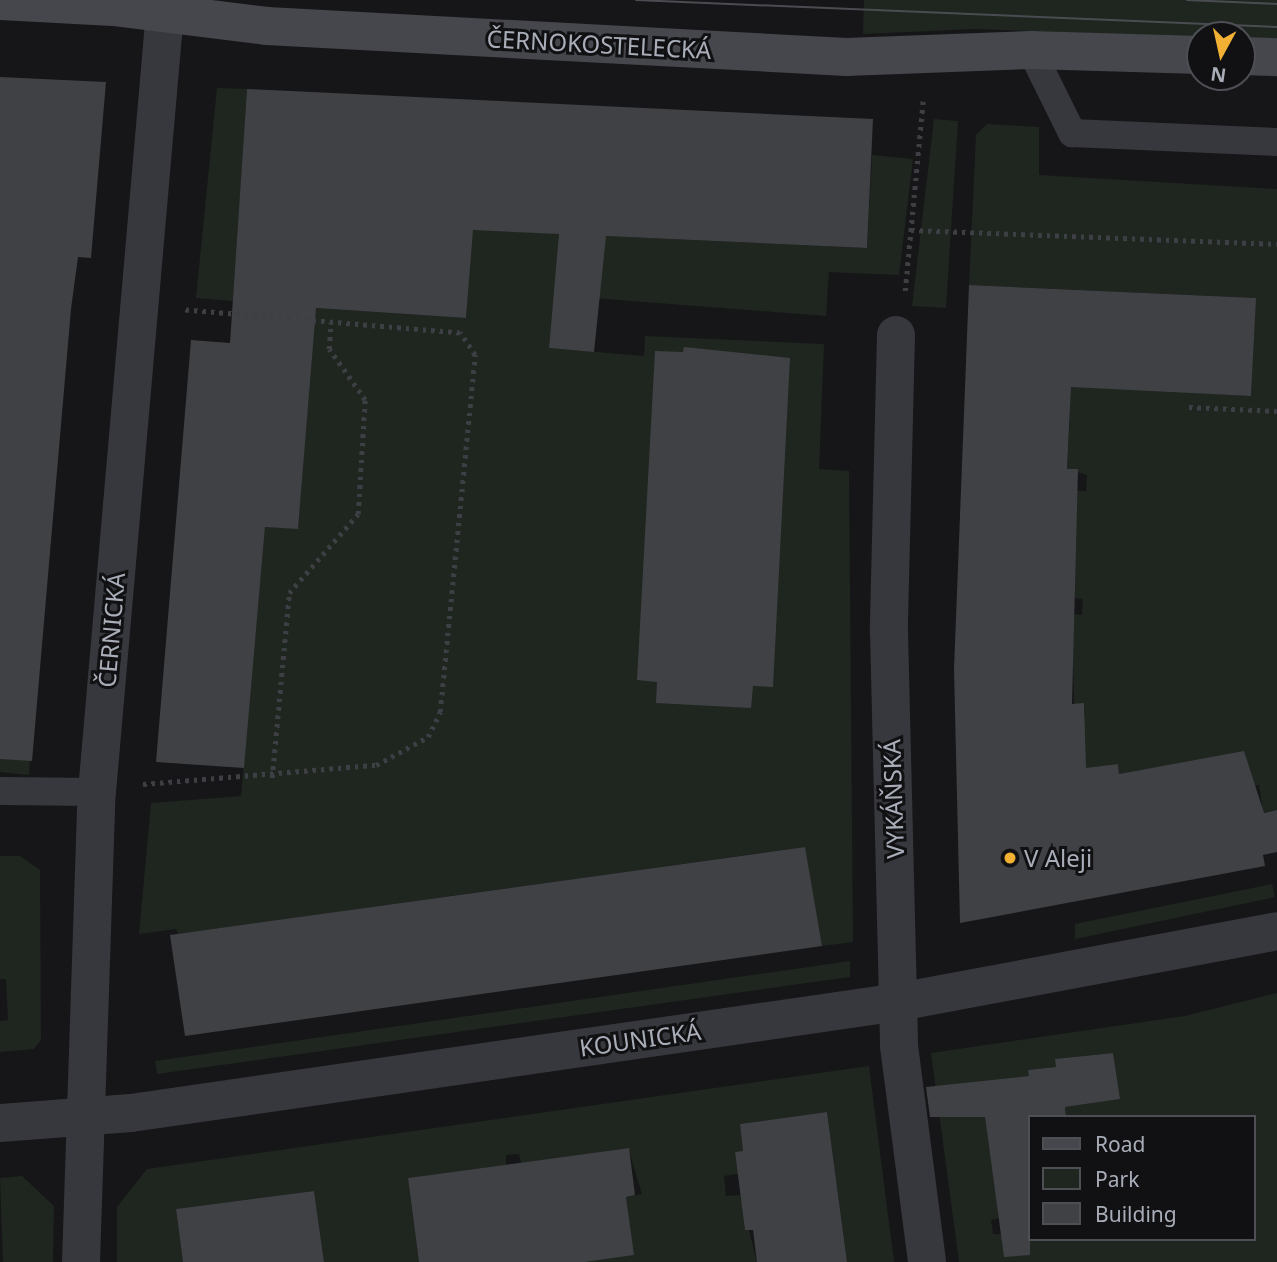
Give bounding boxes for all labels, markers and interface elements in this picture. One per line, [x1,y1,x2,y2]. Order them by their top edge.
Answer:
north arrow [1186,21,1256,91]
street label: ČERNOKOSTELECKÁ [486,24,712,64]
text: N [1209,61,1228,89]
street label: ČERNICKÁ [92,571,130,689]
street label: VYKÁŇSKÁ [877,739,909,859]
place label: V Aleji [1024,844,1092,872]
marker: V Aleji [1002,850,1018,866]
street label: KOUNICKÁ [577,1016,703,1062]
legend [1028,1115,1256,1241]
text: Road [1095,1130,1145,1158]
text: Park [1095,1165,1139,1193]
text: Building [1095,1200,1177,1228]

